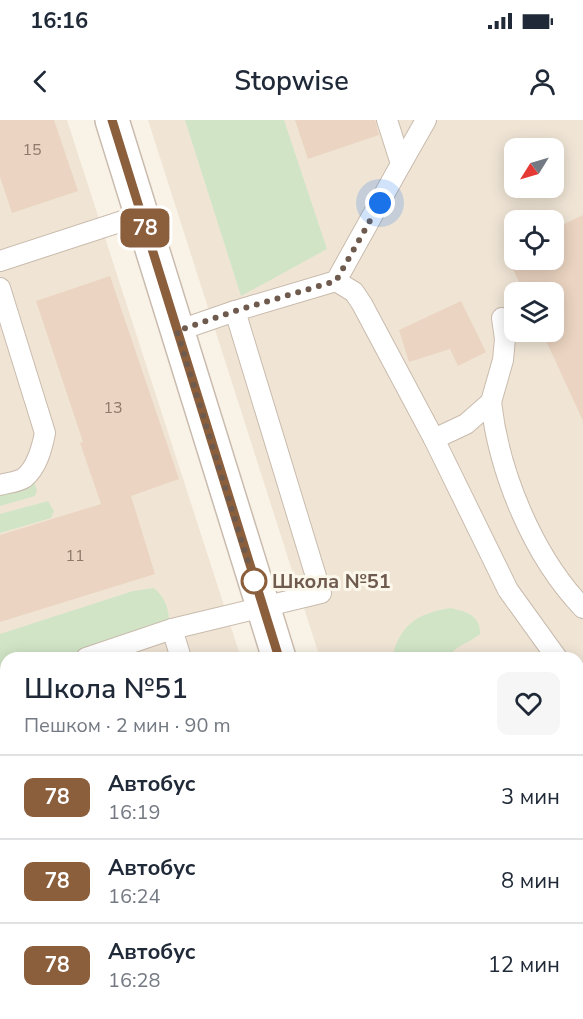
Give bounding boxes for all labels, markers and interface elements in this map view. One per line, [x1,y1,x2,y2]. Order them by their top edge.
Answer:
text: 16:16 [30,6,88,36]
text: Stopwise [234,63,349,100]
icon: back [24,65,57,98]
icon: person [526,65,559,98]
north arrow [504,138,564,198]
map controls [504,138,564,342]
house number: 15 [22,139,42,161]
your location [365,188,395,218]
line badge: 78 [118,208,172,248]
button: locate [504,210,564,270]
text: 78 [132,214,158,242]
button: layers [504,282,564,342]
house number: 13 [103,397,123,419]
house number: 11 [65,545,85,567]
marker: Школа №51 [241,568,267,594]
place label: Школа №51 [272,568,391,595]
text: Школа №51 [24,670,188,708]
button: heart [497,672,560,735]
text: Пешком · 2 мин · 90 m [24,712,231,739]
text: Автобус [108,769,196,799]
text: 3 мин [501,782,560,812]
text: 78 [44,783,70,811]
text: 16:19 [108,799,161,826]
text: Автобус [108,853,196,883]
text: 8 мин [501,866,560,896]
text: 78 [44,867,70,895]
text: 16:24 [108,883,161,910]
text: Автобус [108,937,196,967]
text: 12 мин [488,950,560,980]
text: 78 [44,951,70,979]
text: 16:28 [108,967,161,994]

